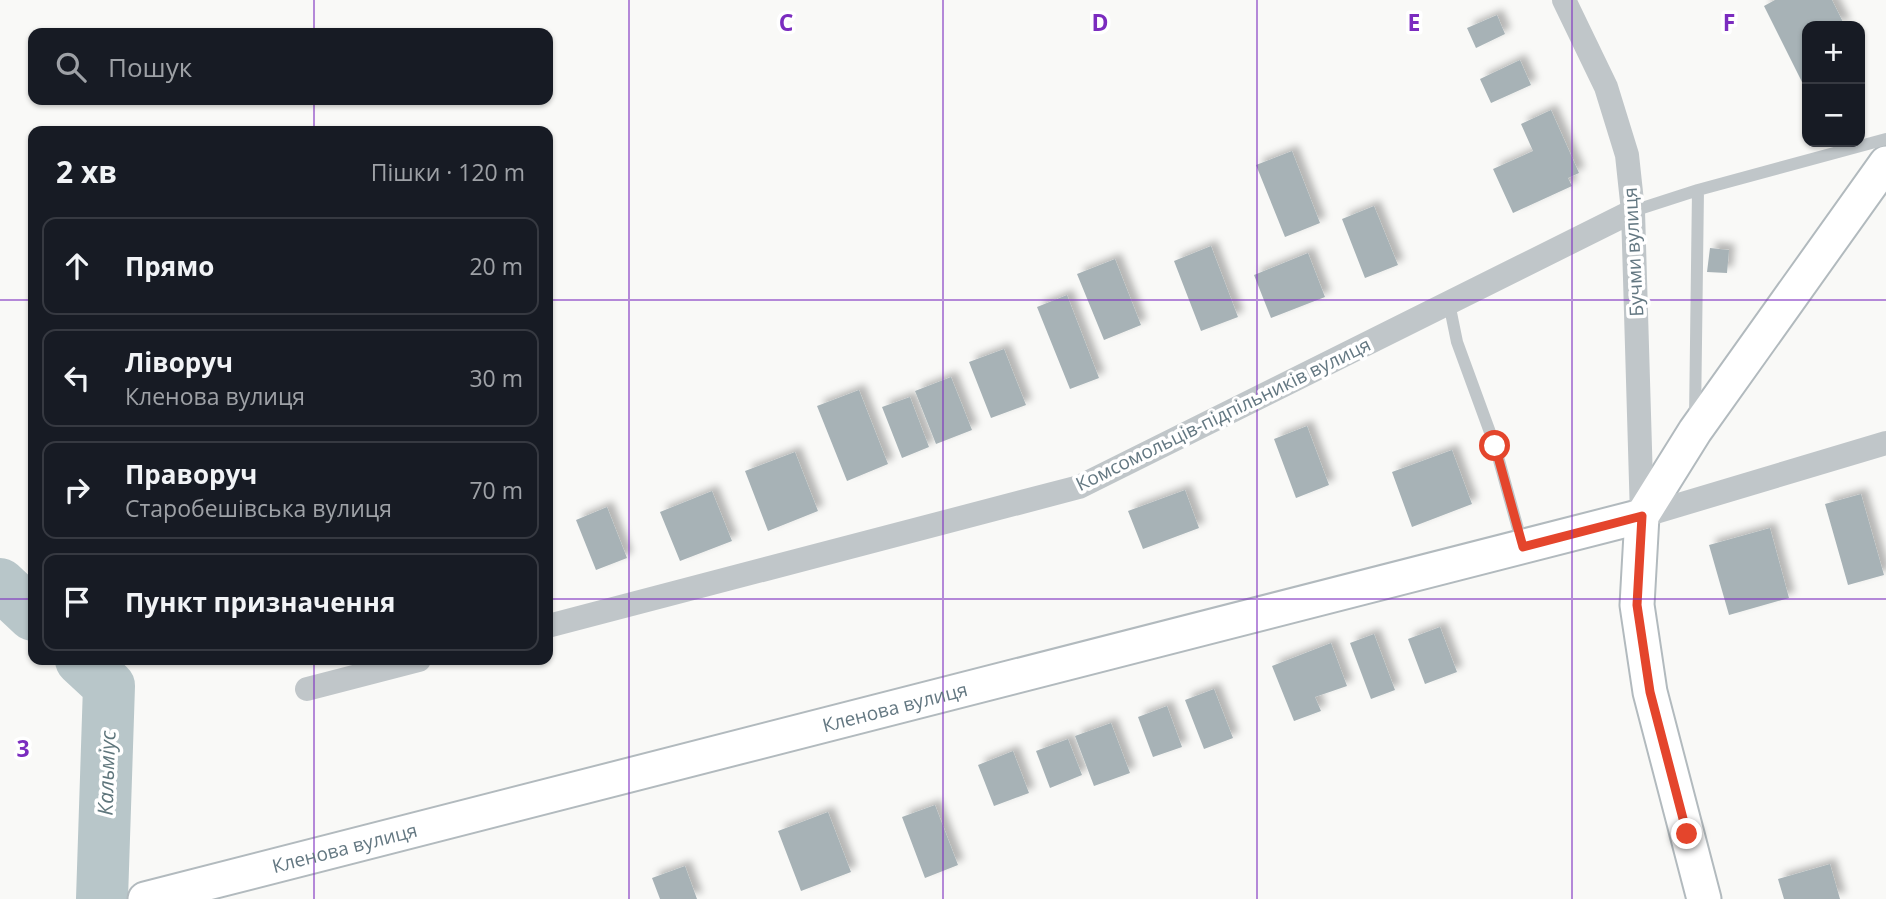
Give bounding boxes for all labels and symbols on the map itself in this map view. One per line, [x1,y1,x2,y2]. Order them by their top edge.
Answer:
text: C [779,6,793,38]
text: D [1091,6,1109,38]
text: E [1408,6,1420,38]
text: F [1723,6,1735,38]
street label: Бучми вулиця [1617,187,1649,317]
street label: Комсомольців-підпільників вулиця [1071,331,1375,497]
route start [1479,430,1510,461]
street label: Кленова вулиця [820,676,970,738]
water label: Кальміус [91,730,121,816]
text: 3 [16,732,30,764]
street label: Кленова вулиця [269,817,420,879]
route end [1671,818,1702,849]

